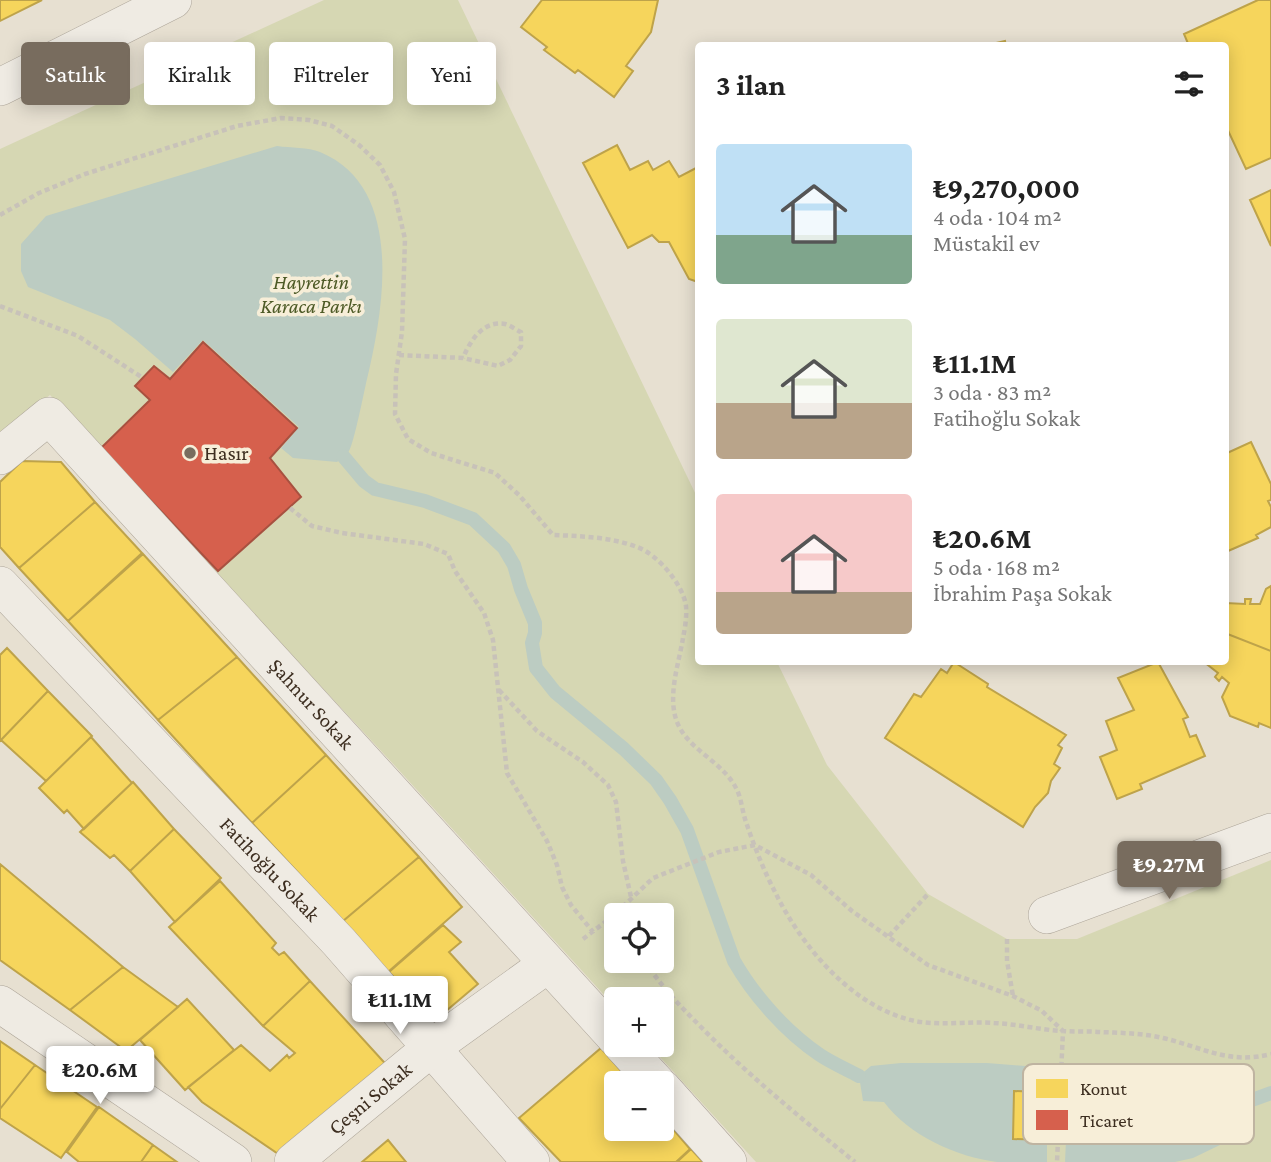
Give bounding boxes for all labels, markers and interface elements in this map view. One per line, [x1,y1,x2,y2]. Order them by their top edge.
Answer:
chip: Satılık [21,42,130,105]
chip: Kiralık [144,42,255,105]
chip: Filtreler [269,42,393,105]
chip: Yeni [407,42,496,105]
icon: filters [1170,65,1208,103]
text: 3 ilan [716,68,786,101]
text: ₺9,270,000 [933,171,1080,204]
icon: home [772,172,856,256]
text: 4 oda · 104 m² [933,204,1062,230]
text: Müstakil ev [933,230,1040,256]
park label: Hayrettin Karaca Parkı [260,270,362,318]
text: ₺11.1M [933,346,1017,379]
icon: home [772,347,856,431]
text: 3 oda · 83 m² [933,379,1051,405]
text: Fatihoğlu Sokak [933,405,1080,431]
place label: Hasır [204,441,249,465]
marker: Hasır [182,445,198,461]
text: ₺20.6M [933,521,1032,554]
icon: home [772,522,856,606]
text: 5 oda · 168 m² [933,554,1060,580]
text: İbrahim Paşa Sokak [933,580,1112,606]
street label: Şahnur Sokak [264,654,359,754]
street label: Fatihoğlu Sokak [215,812,325,926]
pin: ₺9.27M [1112,842,1226,901]
text: ₺9.27M [1133,851,1205,877]
map controls [604,903,674,1141]
button: locate [604,903,674,973]
pin: ₺11.1M [343,976,457,1036]
text: ₺11.1M [368,986,432,1012]
button: + [604,987,674,1057]
pin: ₺20.6M [43,1046,157,1106]
text: ₺20.6M [62,1056,138,1082]
street label: Çeşni Sokak [324,1057,416,1140]
legend [1023,1064,1254,1144]
button: − [604,1071,674,1141]
text: Konut [1080,1078,1127,1099]
text: Ticaret [1080,1110,1134,1131]

